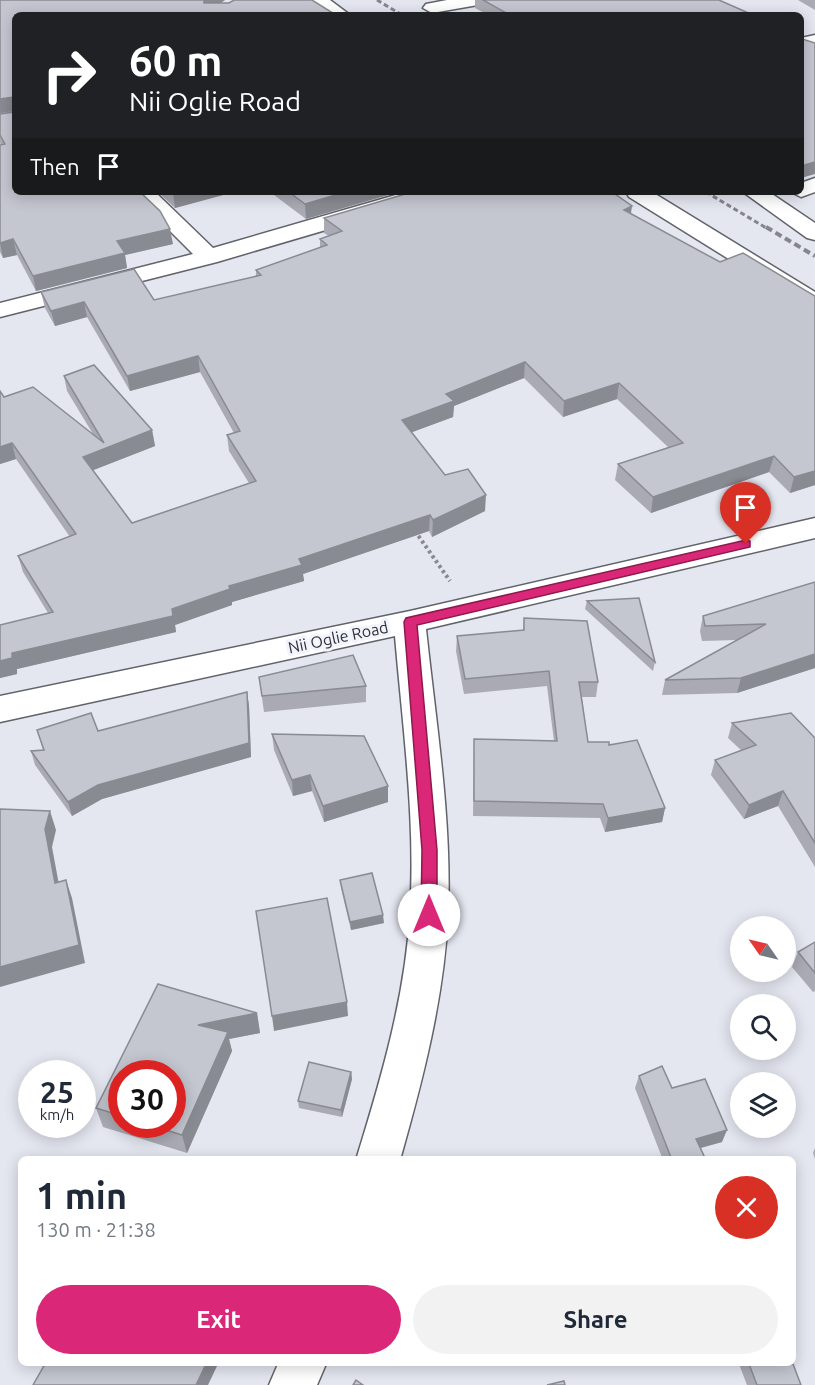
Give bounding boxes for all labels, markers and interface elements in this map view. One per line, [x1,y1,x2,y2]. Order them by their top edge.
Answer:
icon: right [30,36,108,114]
text: 60 m [129,37,223,84]
text: Nii Oglie Road [129,86,301,116]
icon: arrive [92,150,125,183]
text: Then [30,154,80,179]
pin [720,482,771,544]
icon: arrive [729,491,762,524]
street label: Nii Oglie Road [286,618,390,656]
position arrow [397,883,461,947]
north arrow [730,916,796,982]
map controls [730,916,796,1138]
button: search [730,994,796,1060]
speed limit sign: 30 [108,1060,186,1138]
button: layers [730,1072,796,1138]
text: 25 [40,1075,74,1109]
text: km/h [40,1106,74,1123]
text: 1 min [36,1175,127,1216]
button: close [715,1176,778,1239]
text: 130 m · 21:38 [36,1218,156,1241]
button: Exit [36,1285,401,1354]
button: Share [413,1285,778,1354]

